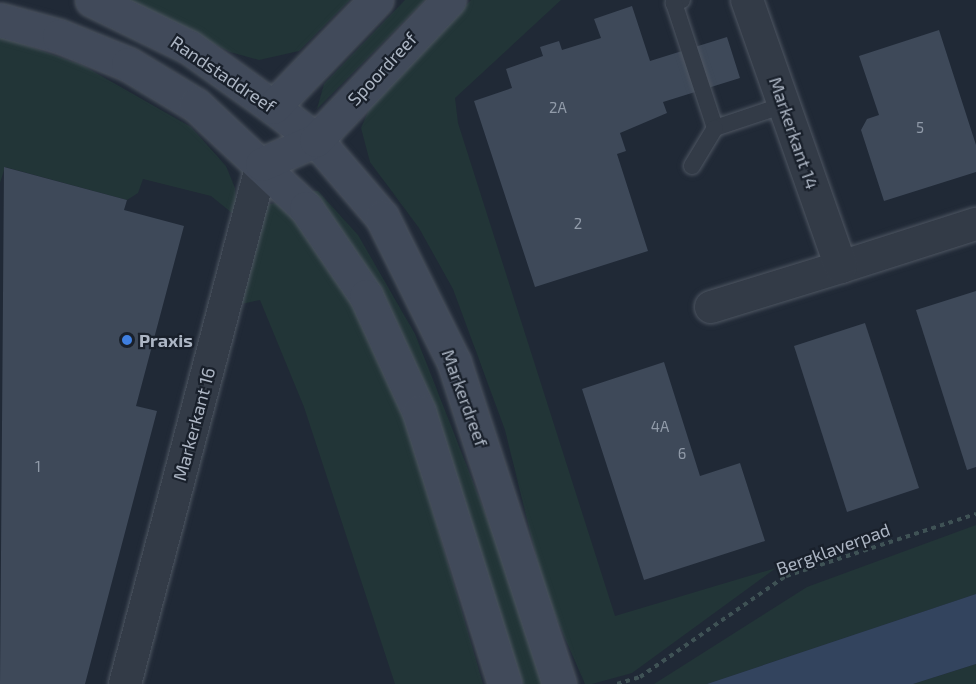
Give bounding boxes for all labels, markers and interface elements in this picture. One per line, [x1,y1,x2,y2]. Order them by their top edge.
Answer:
street label: Spoordreef [343,28,421,110]
street label: Randstaddreef [167,31,279,117]
street label: Markerkant 14 [765,74,823,192]
house number: 2A [549,99,567,117]
house number: 5 [916,119,924,137]
house number: 2 [574,215,582,233]
place label: Praxis [139,329,193,351]
marker: Praxis [120,333,134,347]
street label: Markerdreef [437,346,493,450]
street label: Markerkant 16 [168,365,220,483]
house number: 4A [651,418,669,436]
house number: 6 [678,445,686,463]
house number: 1 [35,458,41,476]
street label: Bergklaverpad [773,518,893,580]

